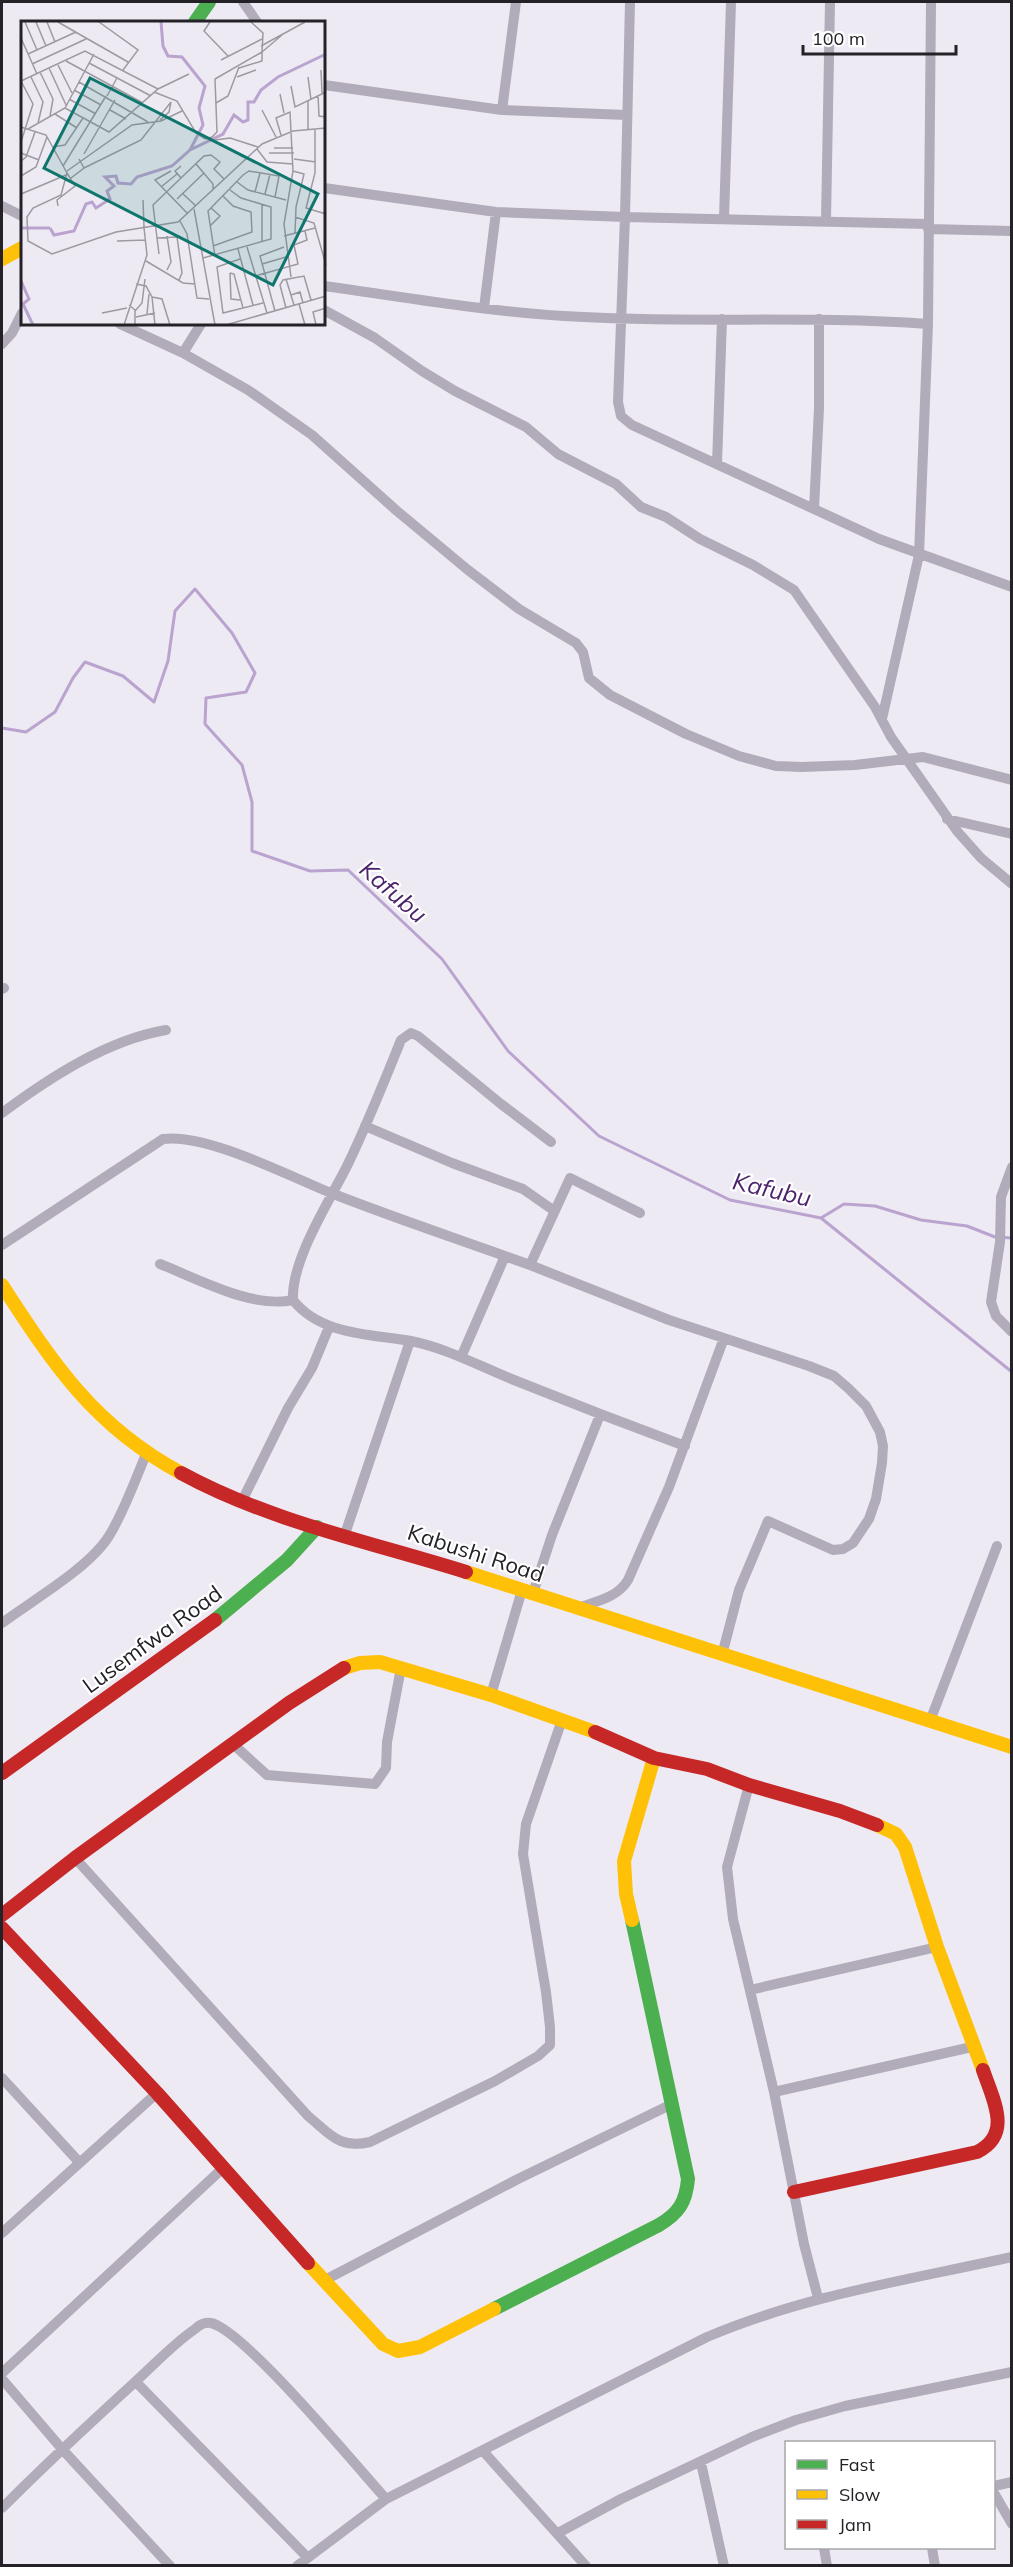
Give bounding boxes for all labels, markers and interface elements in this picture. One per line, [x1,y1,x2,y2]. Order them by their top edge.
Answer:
scale bar [803,18,956,56]
inset map [21,21,326,326]
text: 100 m [812,27,865,50]
water label: Kafubu [354,854,434,929]
water label: Kafubu [730,1165,814,1213]
street label: Kabushi Road [404,1518,548,1588]
street label: Lusemfwa Road [77,1579,227,1699]
legend [785,2441,995,2549]
text: Fast [839,2453,875,2476]
text: Slow [839,2483,881,2506]
text: Jam [839,2513,872,2536]

